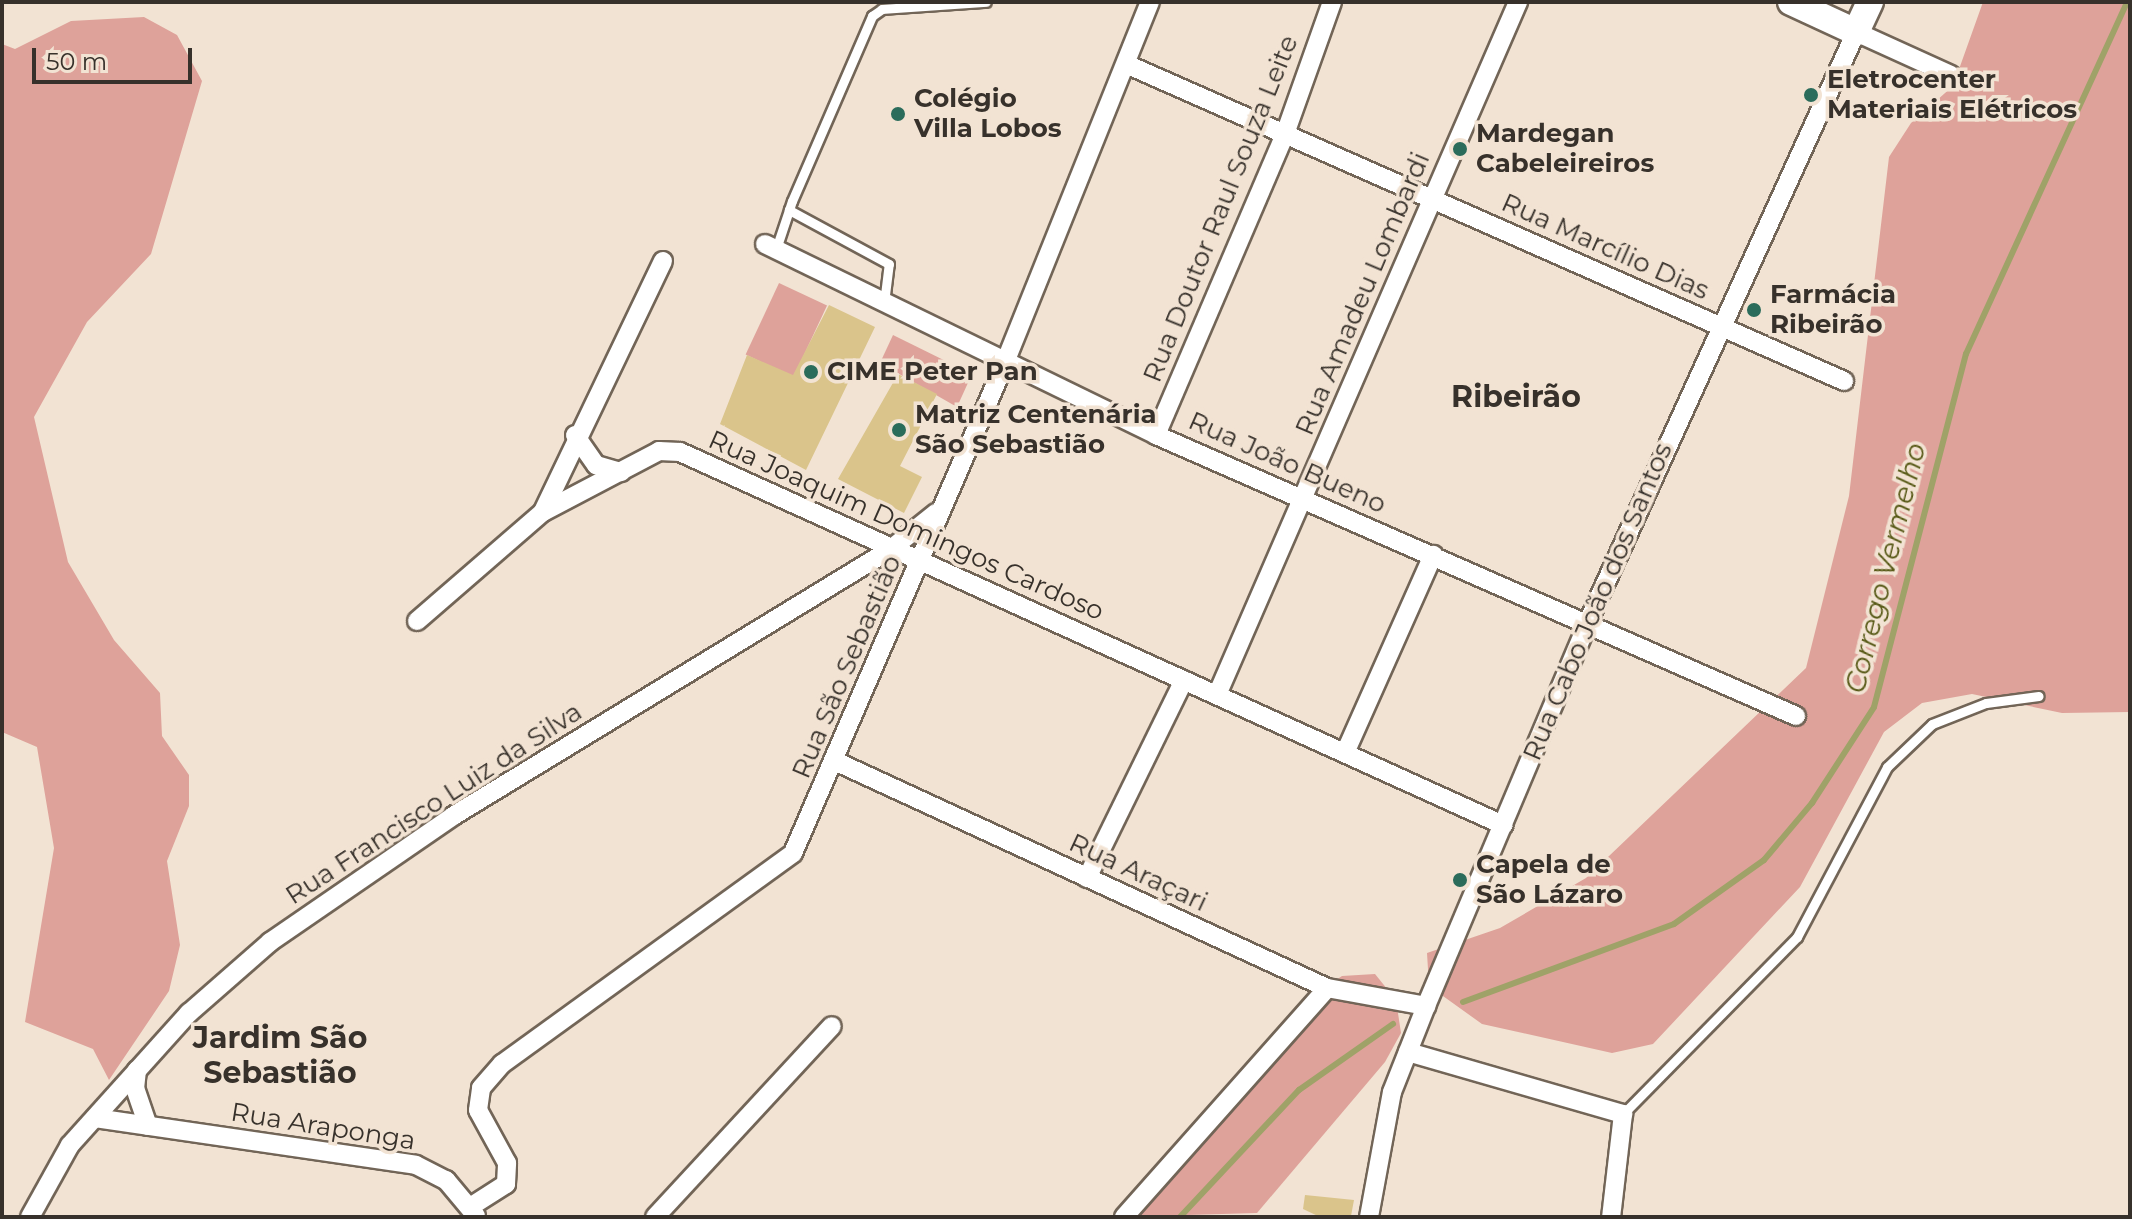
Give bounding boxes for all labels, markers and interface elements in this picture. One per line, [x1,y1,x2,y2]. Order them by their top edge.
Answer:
street label: Rua Doutor Raul Souza Leite [1137,31,1305,387]
scale bar [36,32,196,82]
text: 50 m [46,47,107,76]
place label: Eletrocenter Materiais Elétricos [1827,64,2077,126]
place label: Colégio Villa Lobos [914,83,1062,144]
marker: Eletrocenter Materiais Elétricos [1802,86,1820,104]
marker: Colégio Villa Lobos [889,105,907,123]
place label: Mardegan Cabeleireiros [1476,118,1654,180]
marker: Mardegan Cabeleireiros [1451,140,1469,158]
street label: Rua Amadeu Lombardi [1289,148,1437,440]
street label: Rua Marcílio Dias [1496,187,1714,307]
place label: Farmácia Ribeirão [1770,279,1896,340]
marker: Farmácia Ribeirão [1745,301,1763,319]
place label: CIME Peter Pan [827,356,1038,388]
marker: CIME Peter Pan [802,363,820,381]
district label: Ribeirão [1451,379,1581,415]
place label: Matriz Centenária São Sebastião [915,399,1157,460]
street label: Rua João Bueno [1183,405,1391,521]
marker: Matriz Centenária São Sebastião [890,421,908,439]
street label: Rua Joaquim Domingos Cardoso [703,424,1109,628]
street label: Rua Cabo João dos Santos [1517,439,1679,765]
water label: Corrego Vermelho [1838,440,1932,696]
street label: Rua São Sebastião [786,551,908,783]
street label: Rua Francisco Luiz da Silva [280,696,588,912]
street label: Rua Araçari [1064,827,1212,919]
place label: Capela de São Lázaro [1476,849,1623,910]
marker: Capela de São Lázaro [1451,871,1469,889]
district label: Jardim São Sebastião [193,1020,367,1090]
street label: Rua Araponga [228,1097,418,1157]

